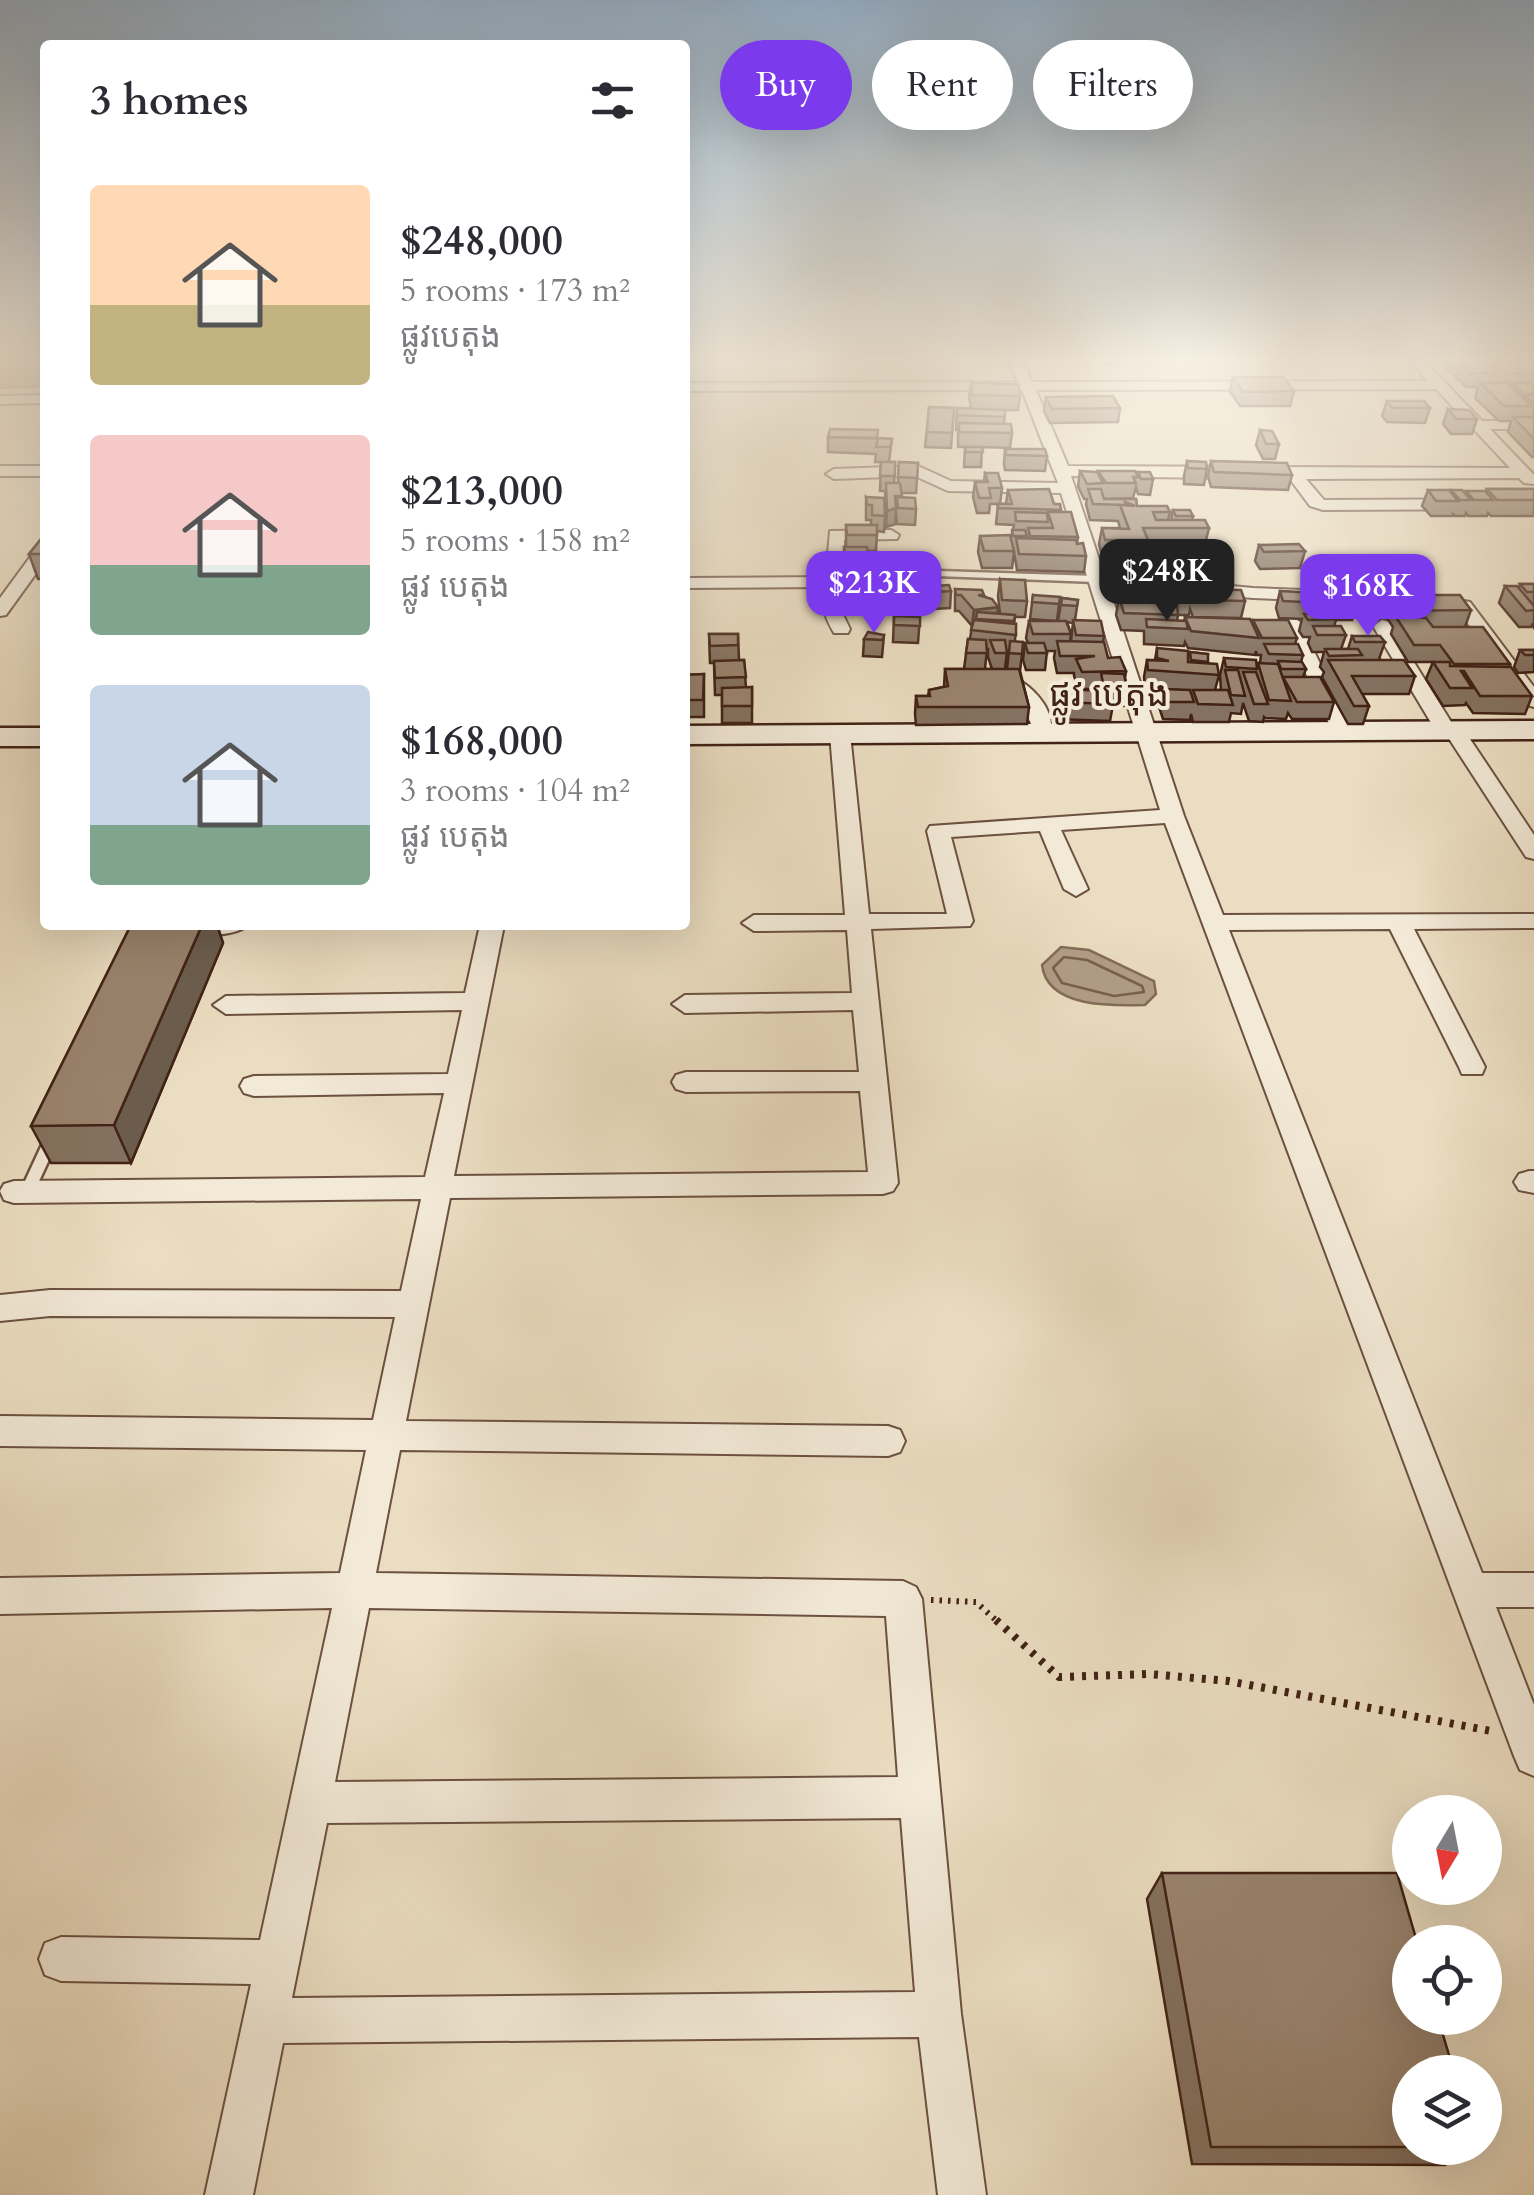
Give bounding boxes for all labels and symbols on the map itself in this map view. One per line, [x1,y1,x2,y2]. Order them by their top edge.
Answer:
pin: $248K [1097,539,1237,624]
pin: $213K [804,551,944,636]
pin: $168K [1298,554,1438,639]
street label: ផ្លូវ បេតុង [1049,671,1169,725]
north arrow [1392,1795,1502,1905]

